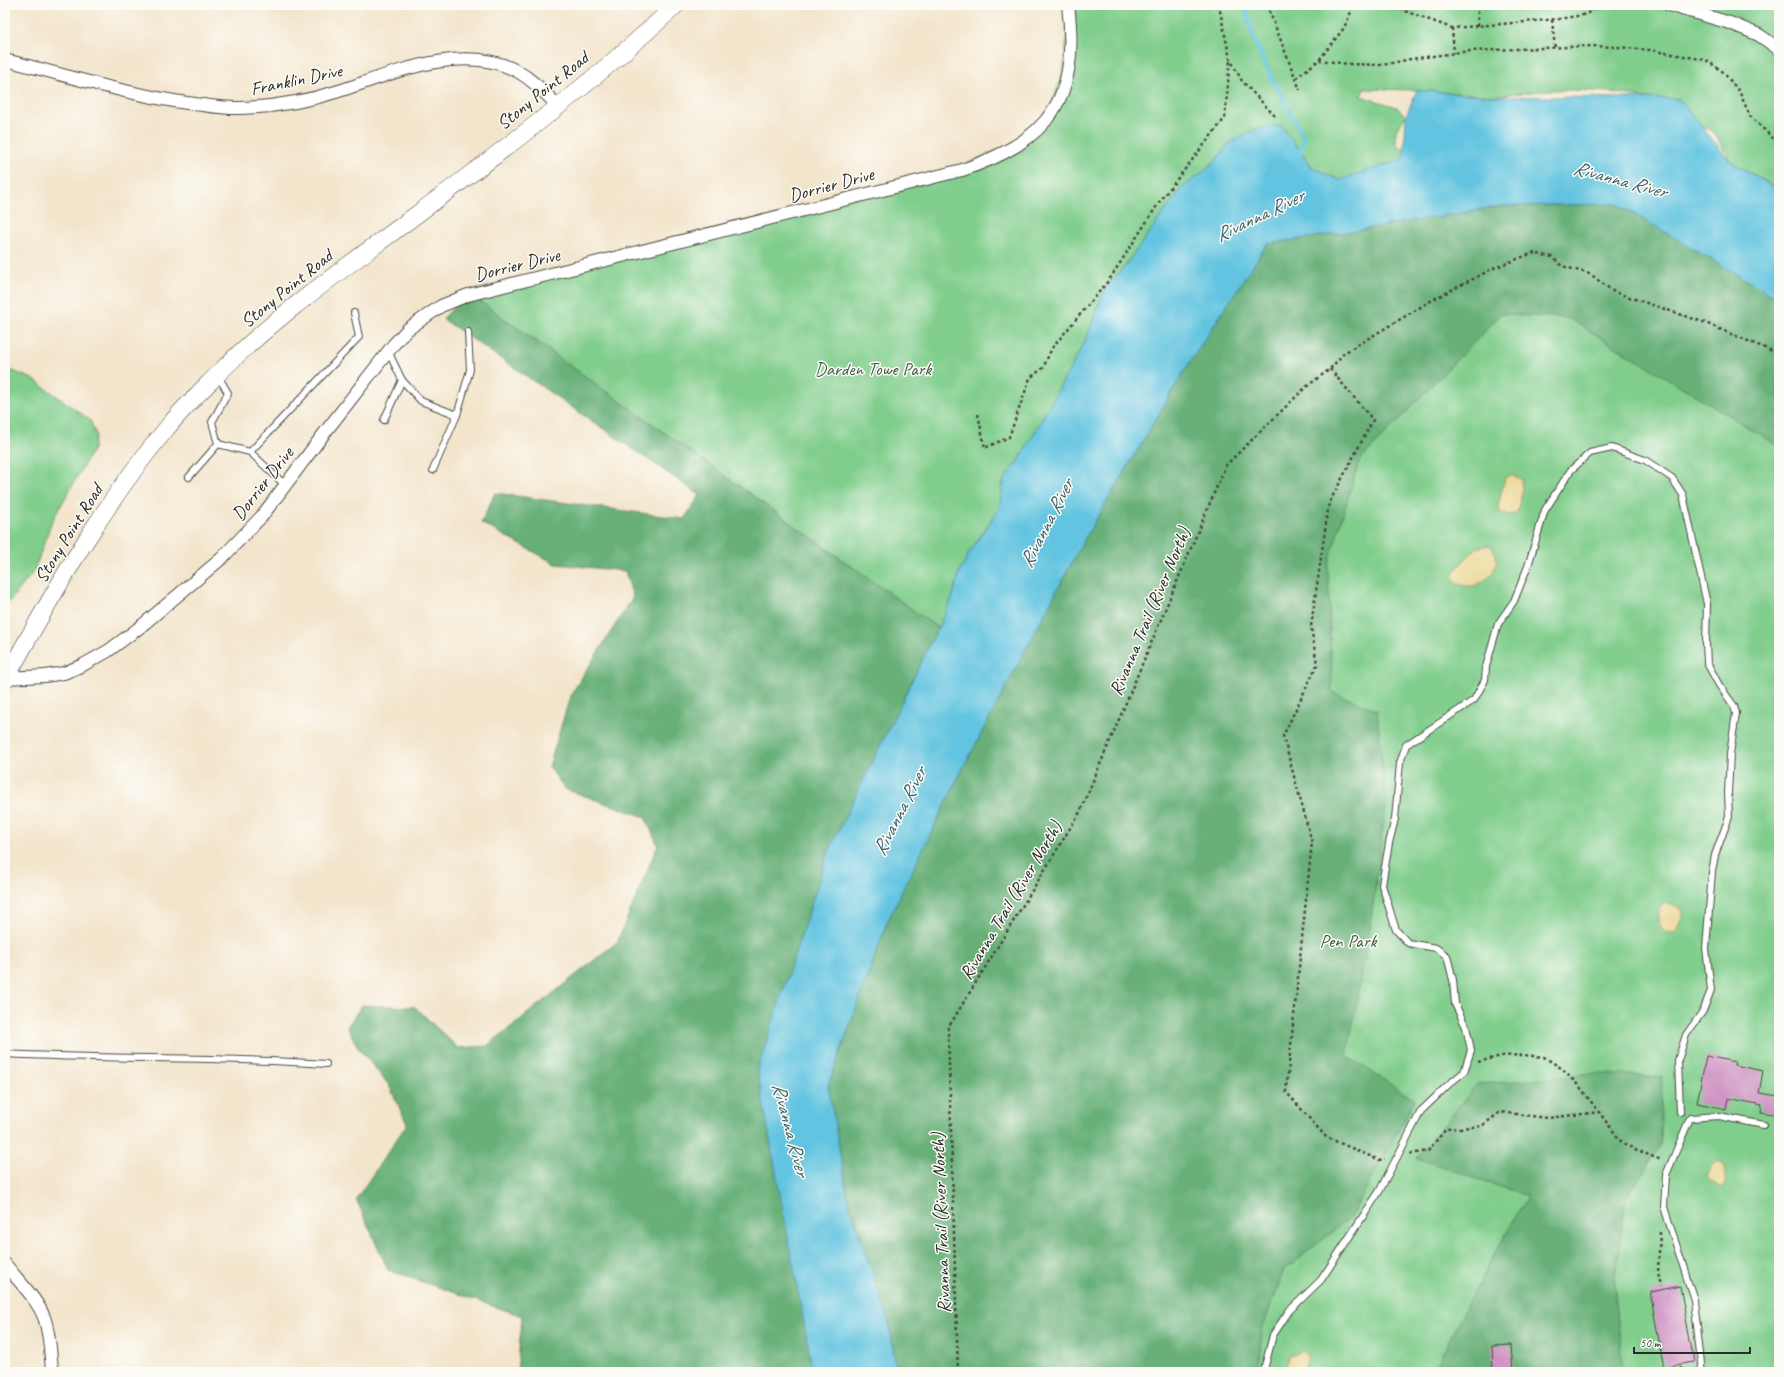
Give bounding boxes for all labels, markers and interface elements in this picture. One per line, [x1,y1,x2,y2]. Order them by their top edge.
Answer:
street label: Stony Point Road [492,45,596,135]
street label: Franklin Drive [248,58,346,101]
water label: Rivanna River [1571,155,1672,205]
street label: Dorrier Drive [786,162,878,208]
water label: Rivanna River [1211,182,1310,248]
street label: Dorrier Drive [472,242,564,287]
street label: Stony Point Road [236,243,340,333]
park label: Darden Towe Park [815,357,933,381]
street label: Dorrier Drive [227,441,300,525]
water label: Rivanna River [1014,473,1080,571]
street label: Stony Point Road [29,478,110,587]
street label: Rivanna Trail (River North) [1104,522,1197,699]
water label: Rivanna River [867,761,933,859]
street label: Rivanna Trail (River North) [954,815,1069,984]
park label: Pen Park [1320,929,1379,953]
water label: Rivanna River [766,1080,816,1181]
street label: Rivanna Trail (River North) [926,1131,956,1314]
scale bar [1634,1329,1750,1355]
text: 50 m [1640,1335,1662,1351]

